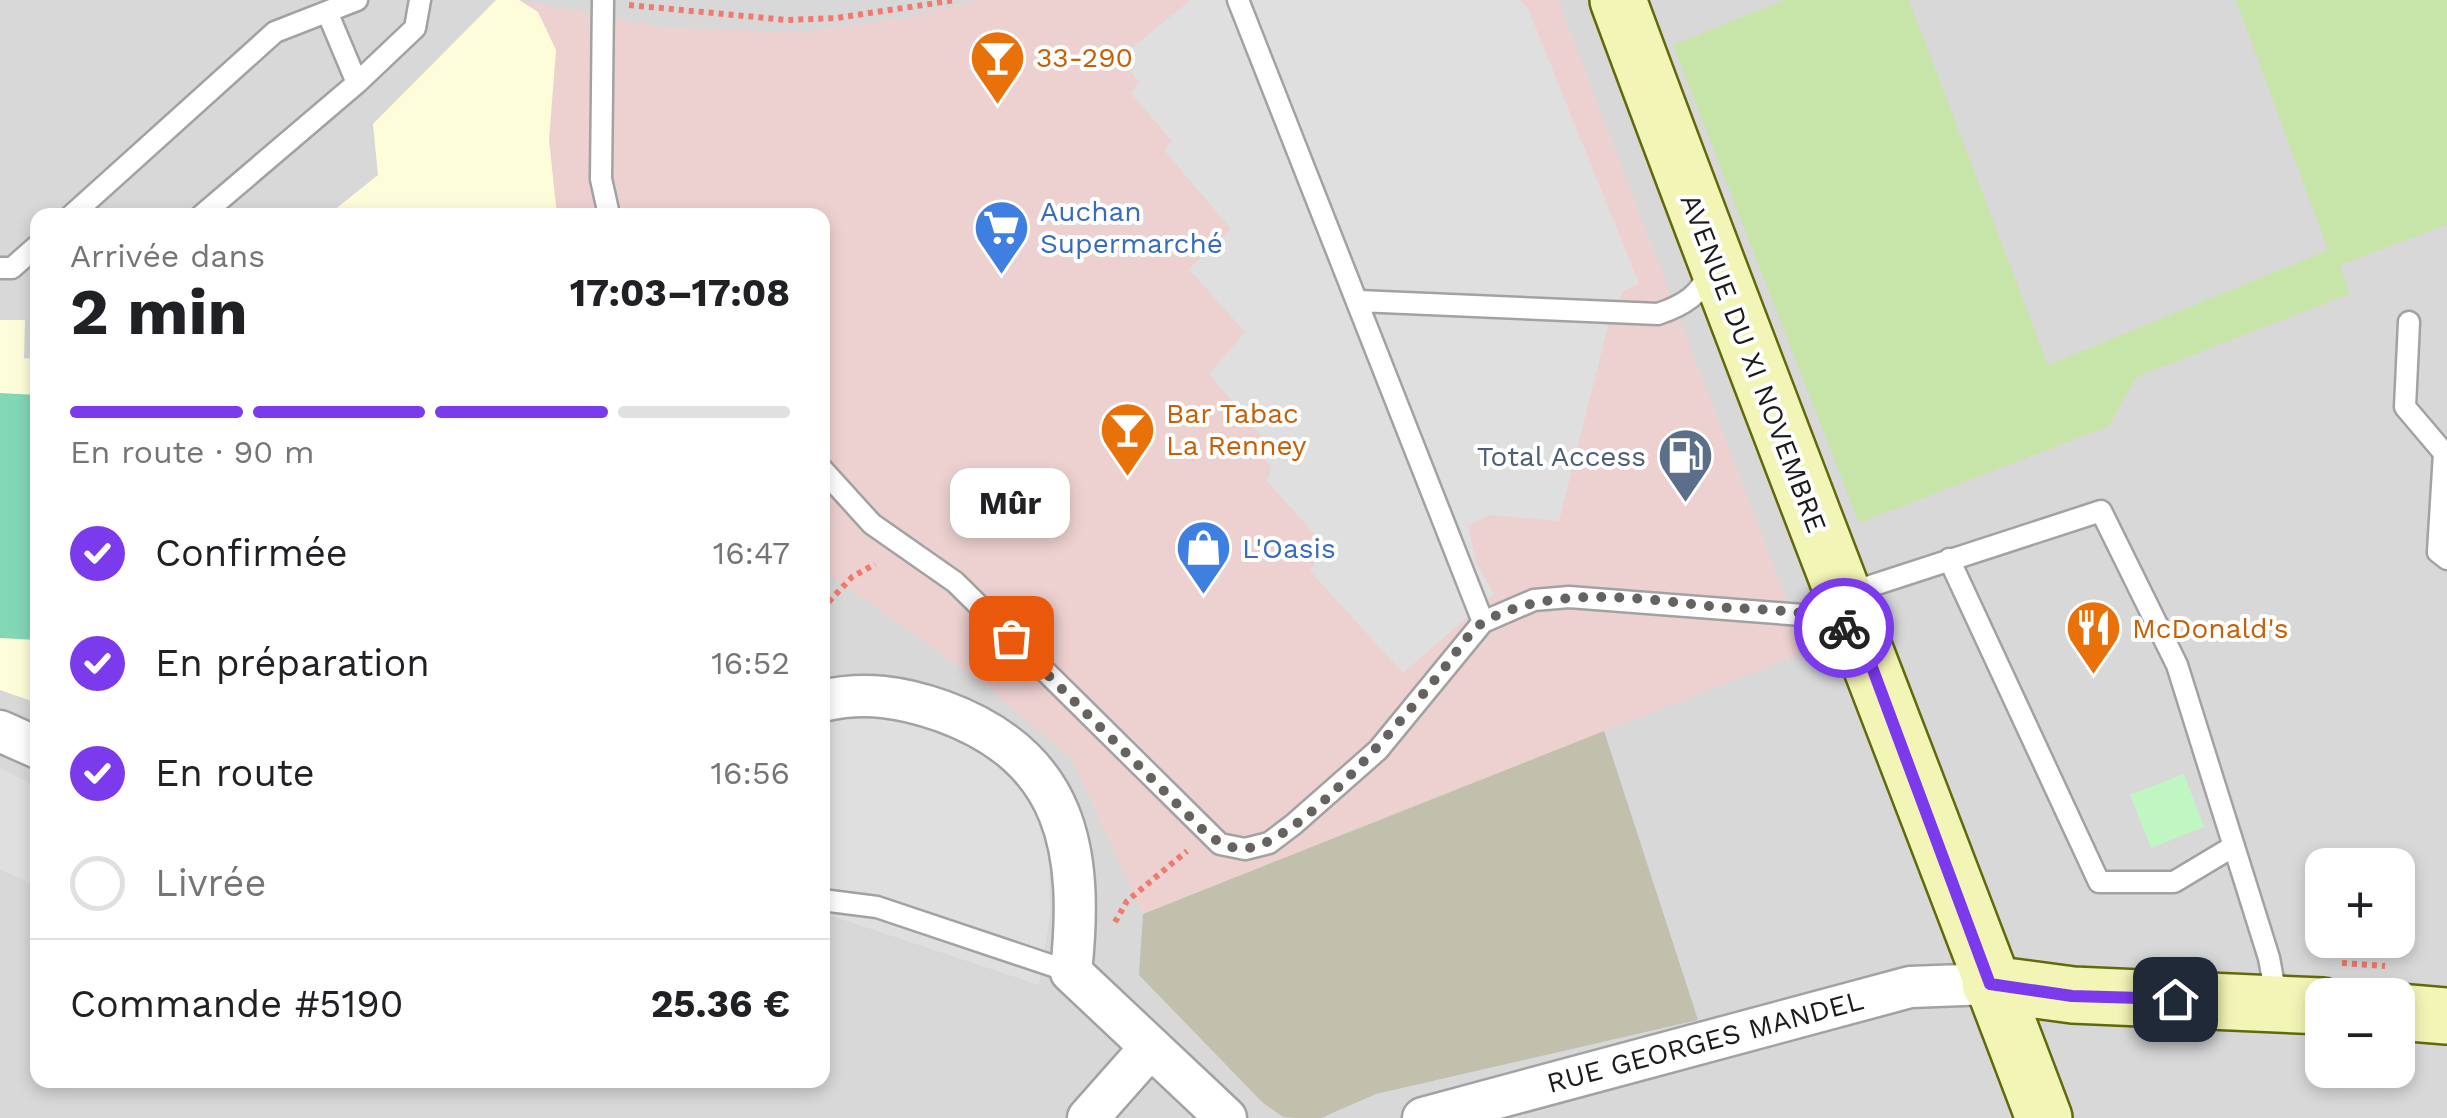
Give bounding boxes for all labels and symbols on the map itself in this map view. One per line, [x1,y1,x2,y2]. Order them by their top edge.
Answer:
bar icon: 33-290 [967,27,1027,106]
place label: 33-290 [1036,41,1133,74]
street label: AVENUE DU XI NOVEMBRE [1674,189,1833,537]
place label: Auchan Supermarché [1040,195,1223,260]
supermarket icon: Auchan Supermarché [971,197,1031,276]
place label: Bar Tabac La Renney [1166,397,1307,462]
bar icon: Bar Tabac La Renney [1097,399,1157,478]
fuel station icon: Total Access [1655,426,1715,505]
place label: Total Access [1477,440,1646,473]
callout: Mûr [951,468,1071,538]
shop icon: L'Oasis [1173,518,1233,597]
place label: L'Oasis [1242,532,1336,565]
courier [1794,578,1894,678]
pin [969,596,1054,681]
restaurant icon: McDonald's [2063,598,2123,677]
place label: McDonald's [2132,612,2289,645]
pin [2133,957,2218,1042]
street label: RUE GEORGES MANDEL [1543,983,1867,1100]

